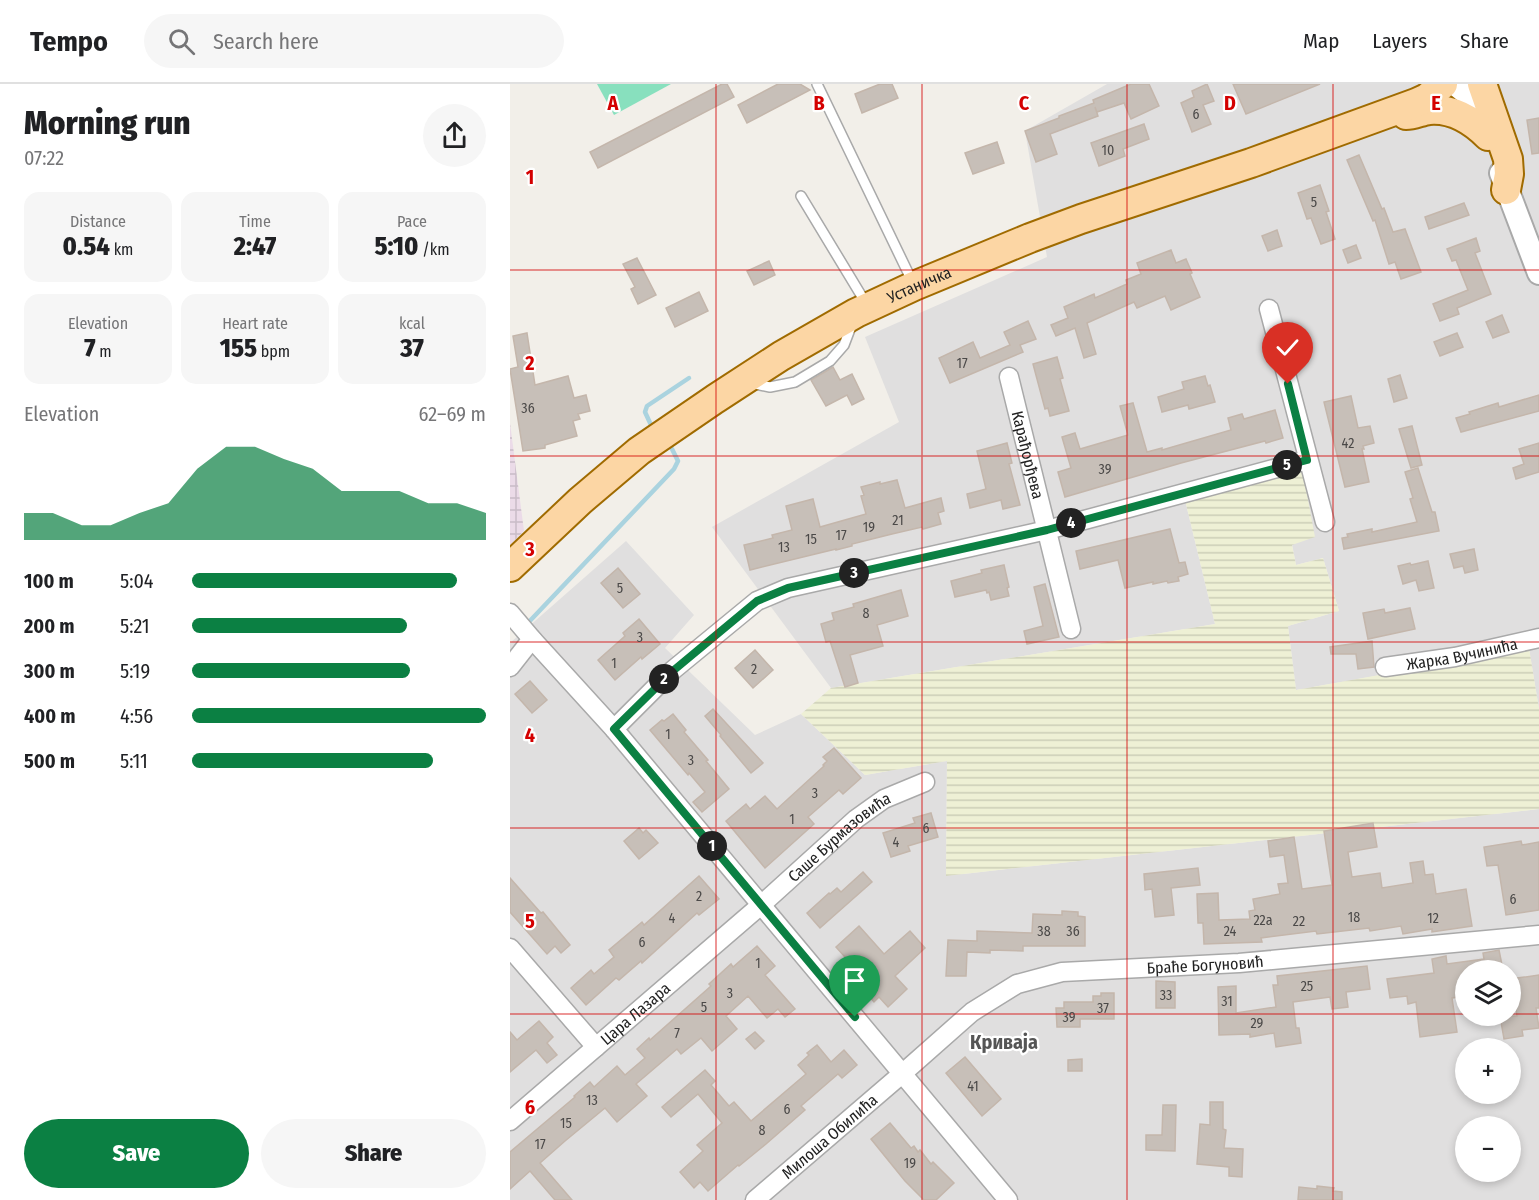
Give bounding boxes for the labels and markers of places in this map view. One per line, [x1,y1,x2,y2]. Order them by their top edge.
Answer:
pin [1262,322,1313,384]
pin: 5 [1272,450,1302,480]
pin: 4 [1056,508,1086,538]
pin: 3 [839,558,869,588]
pin: 2 [649,664,679,694]
pin: 1 [697,831,727,861]
pin [829,955,880,1017]

